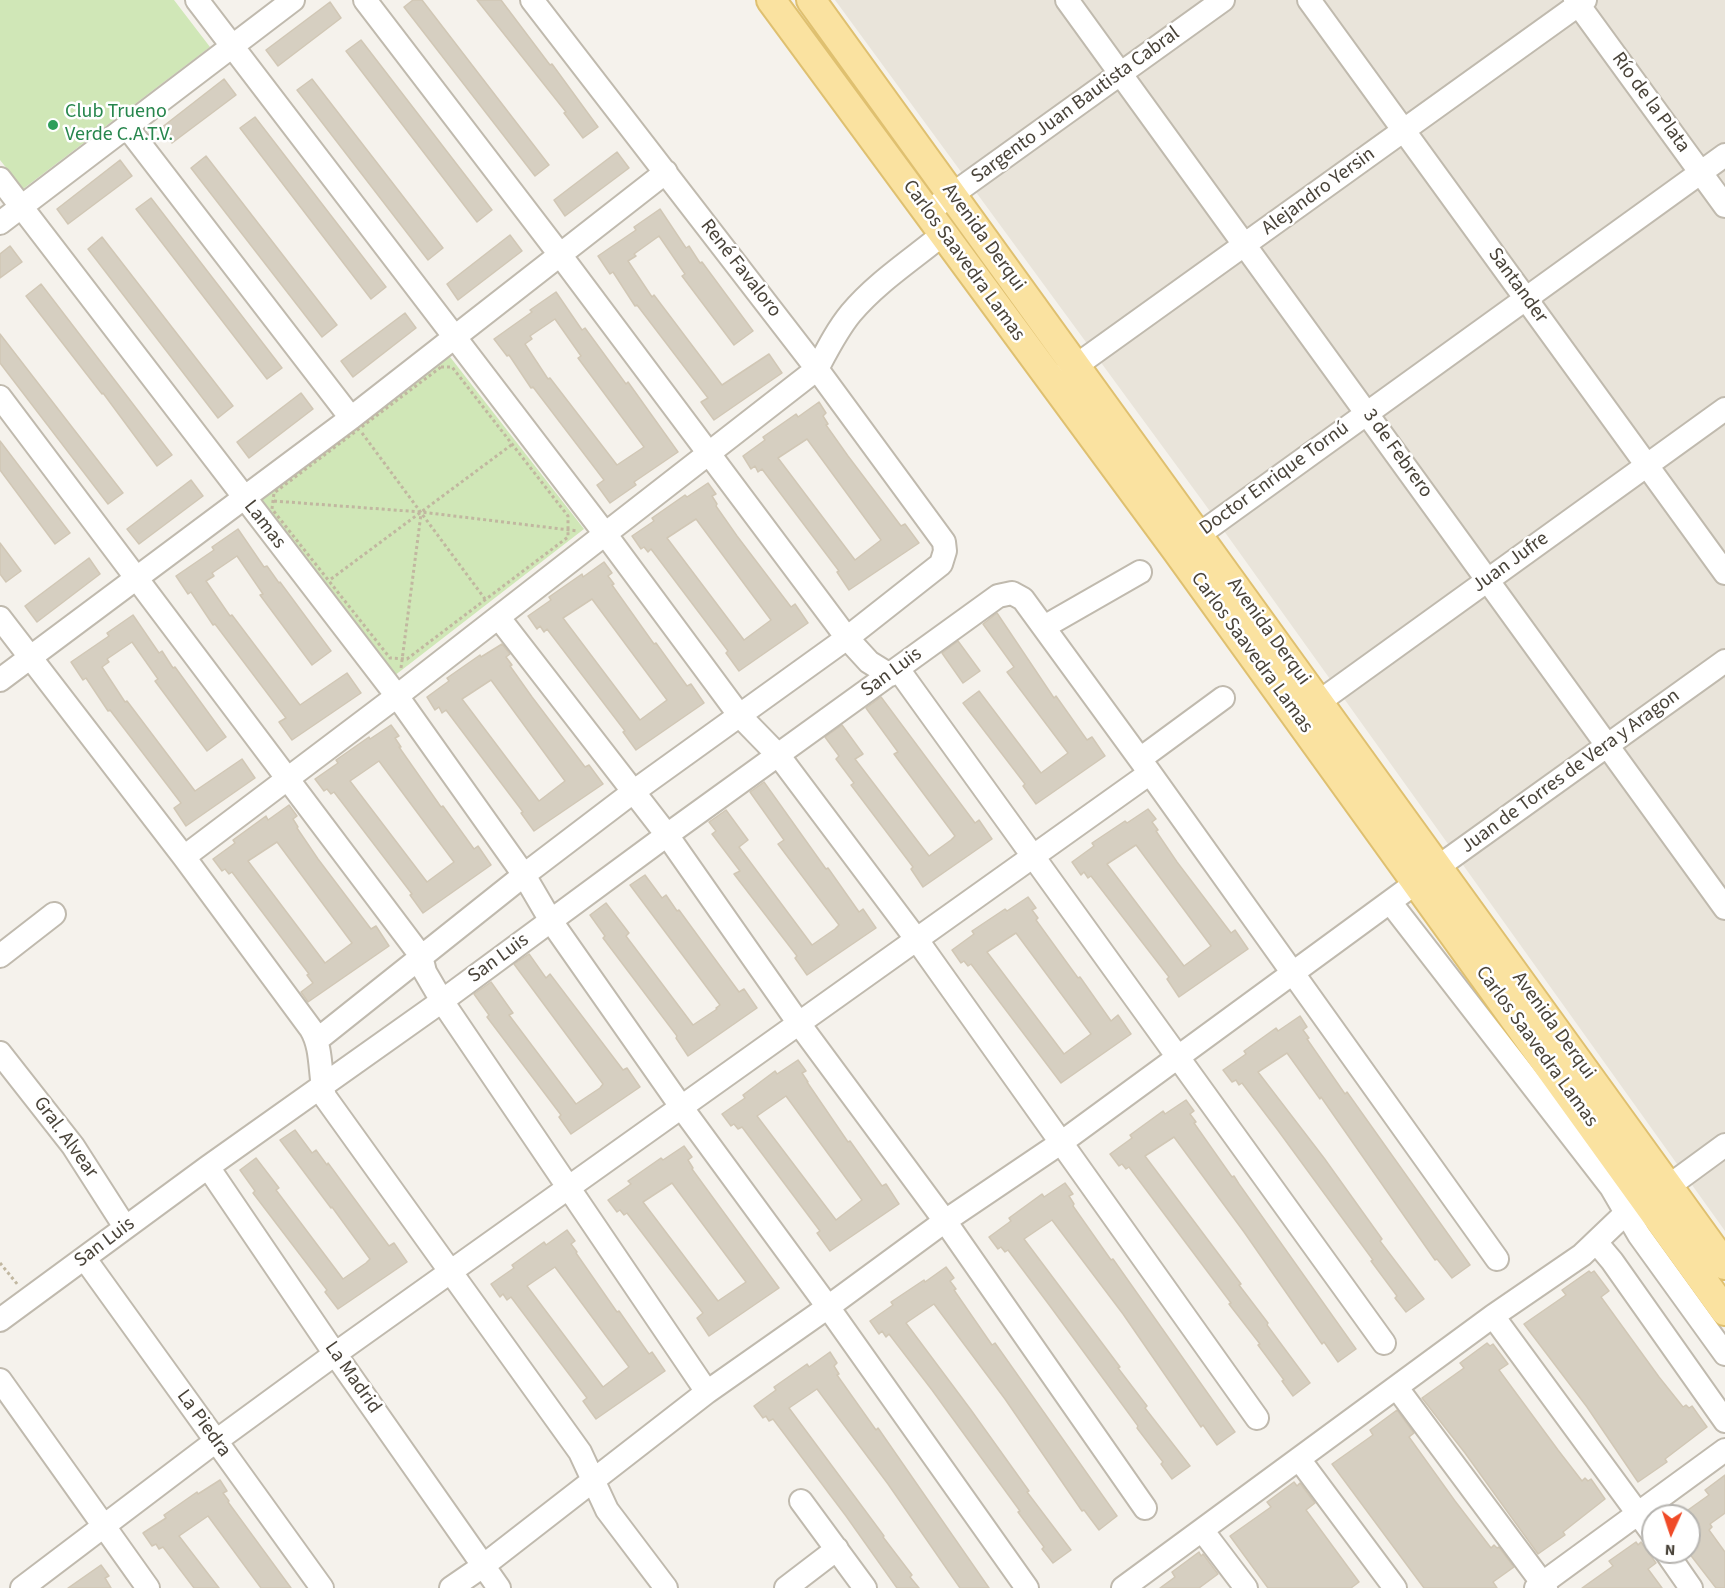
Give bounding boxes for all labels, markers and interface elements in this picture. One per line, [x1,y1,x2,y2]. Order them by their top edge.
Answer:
street label: Sargento Juan Bautista Cabral [967,22,1185,190]
street label: Río de la Plata [1606,48,1694,158]
place label: Club Trueno Verde C.A.T.V. [65,101,173,148]
marker: Club Trueno Verde C.A.T.V. [46,118,60,132]
street label: Alejandro Yersin [1258,143,1380,241]
street label: Carlos Saavedra Lamas [897,176,1029,346]
street label: Avenida Derqui [936,180,1030,296]
street label: René Favaloro [694,215,786,323]
street label: Santander [1482,244,1552,328]
street label: 3 de Febrero [1357,405,1437,503]
street label: Doctor Enrique Tornú [1196,417,1354,541]
street label: Lamas [238,496,290,554]
street label: Juan Jufre [1468,527,1554,599]
street label: Carlos Saavedra Lamas [1185,568,1317,738]
street label: Avenida Derqui [1221,574,1315,690]
street label: San Luis [857,643,927,703]
street label: Juan de Torres de Vera y Aragon [1457,685,1685,859]
street label: San Luis [464,929,534,989]
street label: Carlos Saavedra Lamas [1470,962,1602,1132]
street label: Avenida Derqui [1506,968,1600,1084]
street label: Gral. Alvear [27,1093,103,1183]
street label: San Luis [70,1213,140,1273]
street label: La Madrid [319,1337,385,1419]
street label: La Piedra [170,1386,236,1462]
north arrow [1641,1504,1701,1564]
text: N [1664,1539,1676,1561]

